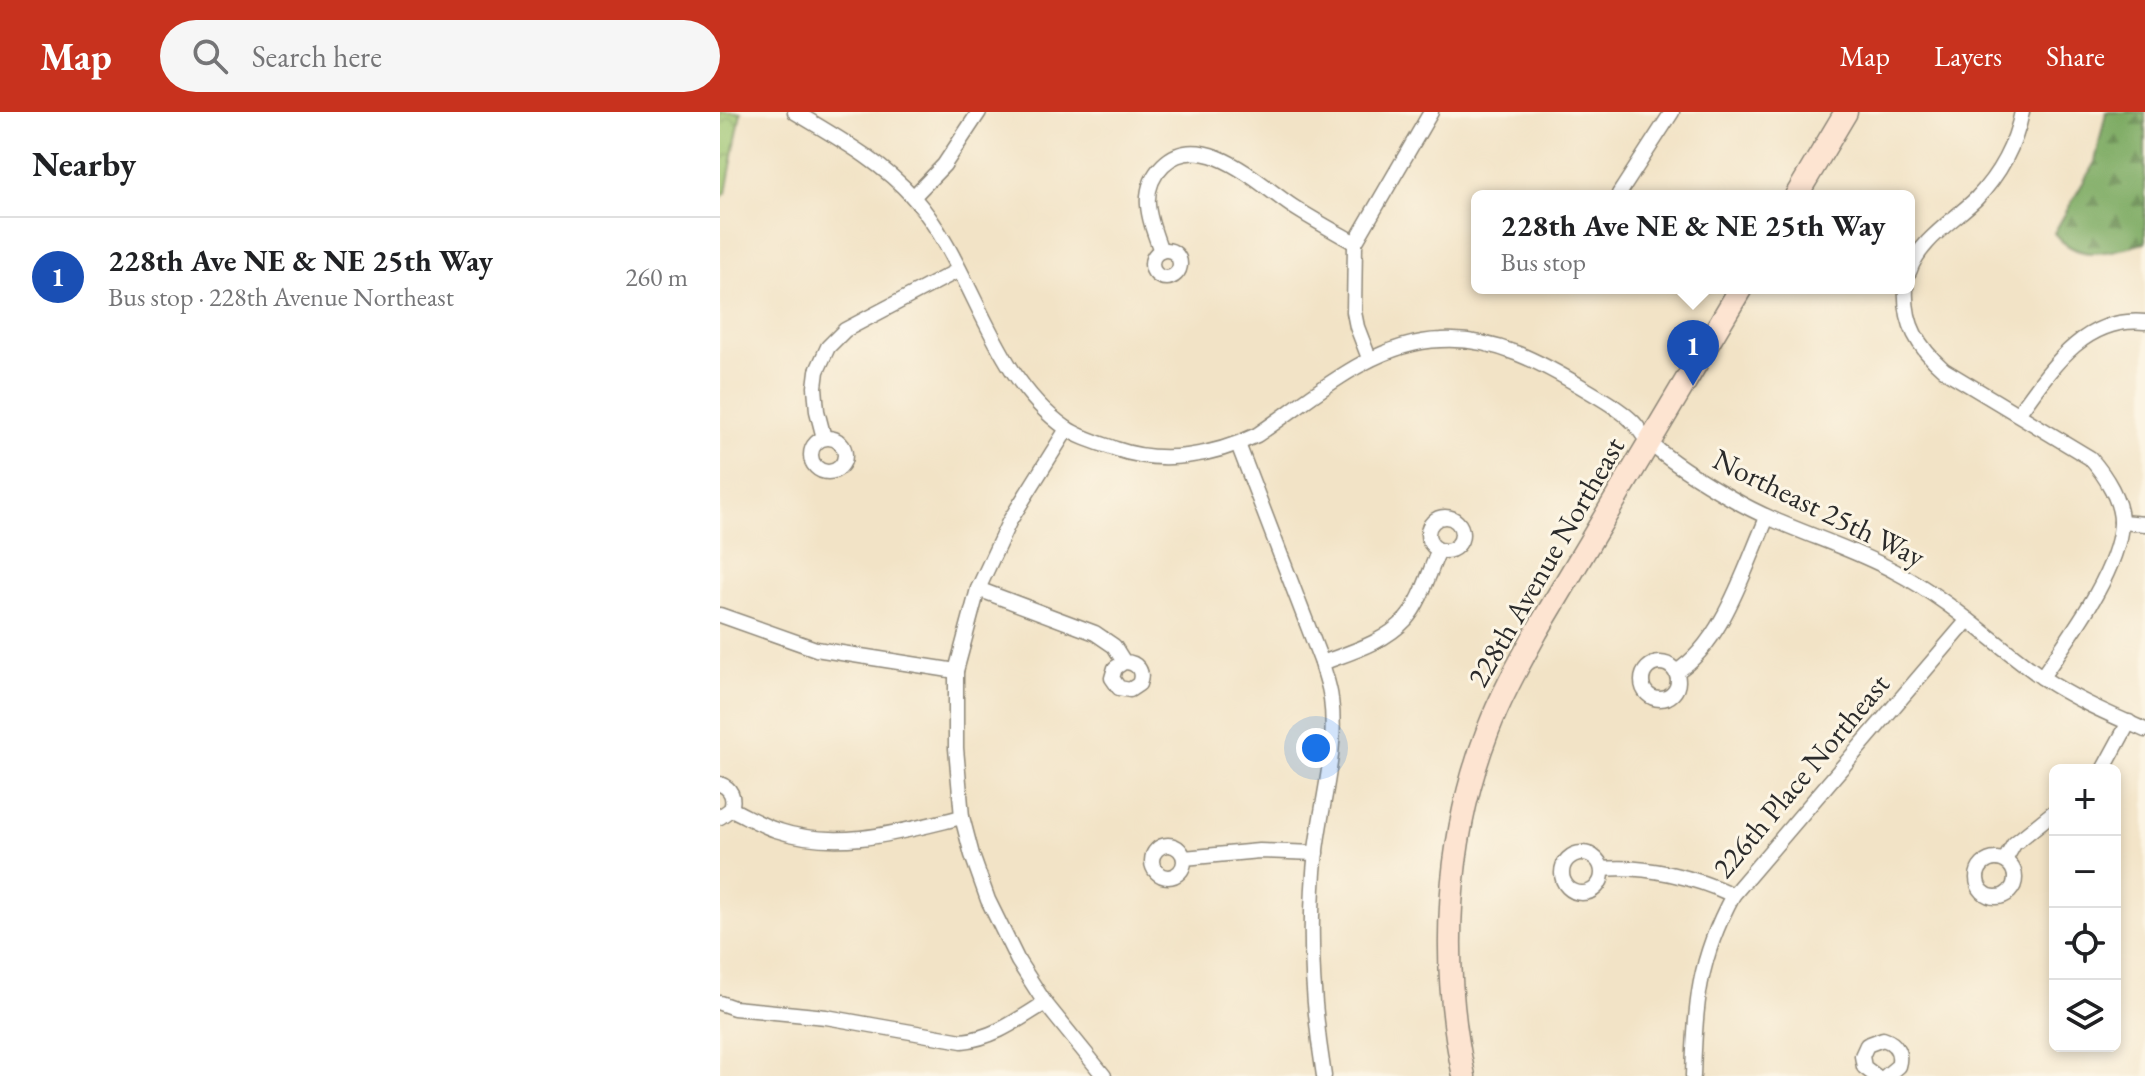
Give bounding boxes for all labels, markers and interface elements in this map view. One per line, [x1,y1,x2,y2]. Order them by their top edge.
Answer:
search box [160,20,720,92]
text: Map [40,32,112,81]
icon: search [188,34,232,78]
text: Search here [252,37,382,76]
text: Map [1840,38,1890,74]
text: Layers [1934,38,2002,74]
text: Share [2046,38,2105,74]
text: Nearby [32,142,136,186]
popup [1471,190,1915,294]
text: 228th Ave NE & NE 25th Way [1501,206,1885,245]
text: 228th Ave NE & NE 25th Way [108,241,493,280]
text: Bus stop [1501,245,1586,279]
text: 1 [51,260,65,294]
text: 260 m [625,260,688,294]
text: Bus stop · 228th Avenue Northeast [108,280,454,314]
pin: 1 [1667,320,1719,386]
street label: 228th Avenue Northeast [1458,429,1633,694]
street label: Northeast 25th Way [1707,439,1932,576]
street label: 226th Place Northeast [1704,665,1898,886]
your location [1296,728,1336,768]
map controls [2049,764,2121,1052]
button: + [2049,764,2121,836]
button: − [2049,836,2121,908]
button: locate [2049,908,2121,980]
button: layers [2049,980,2121,1052]

